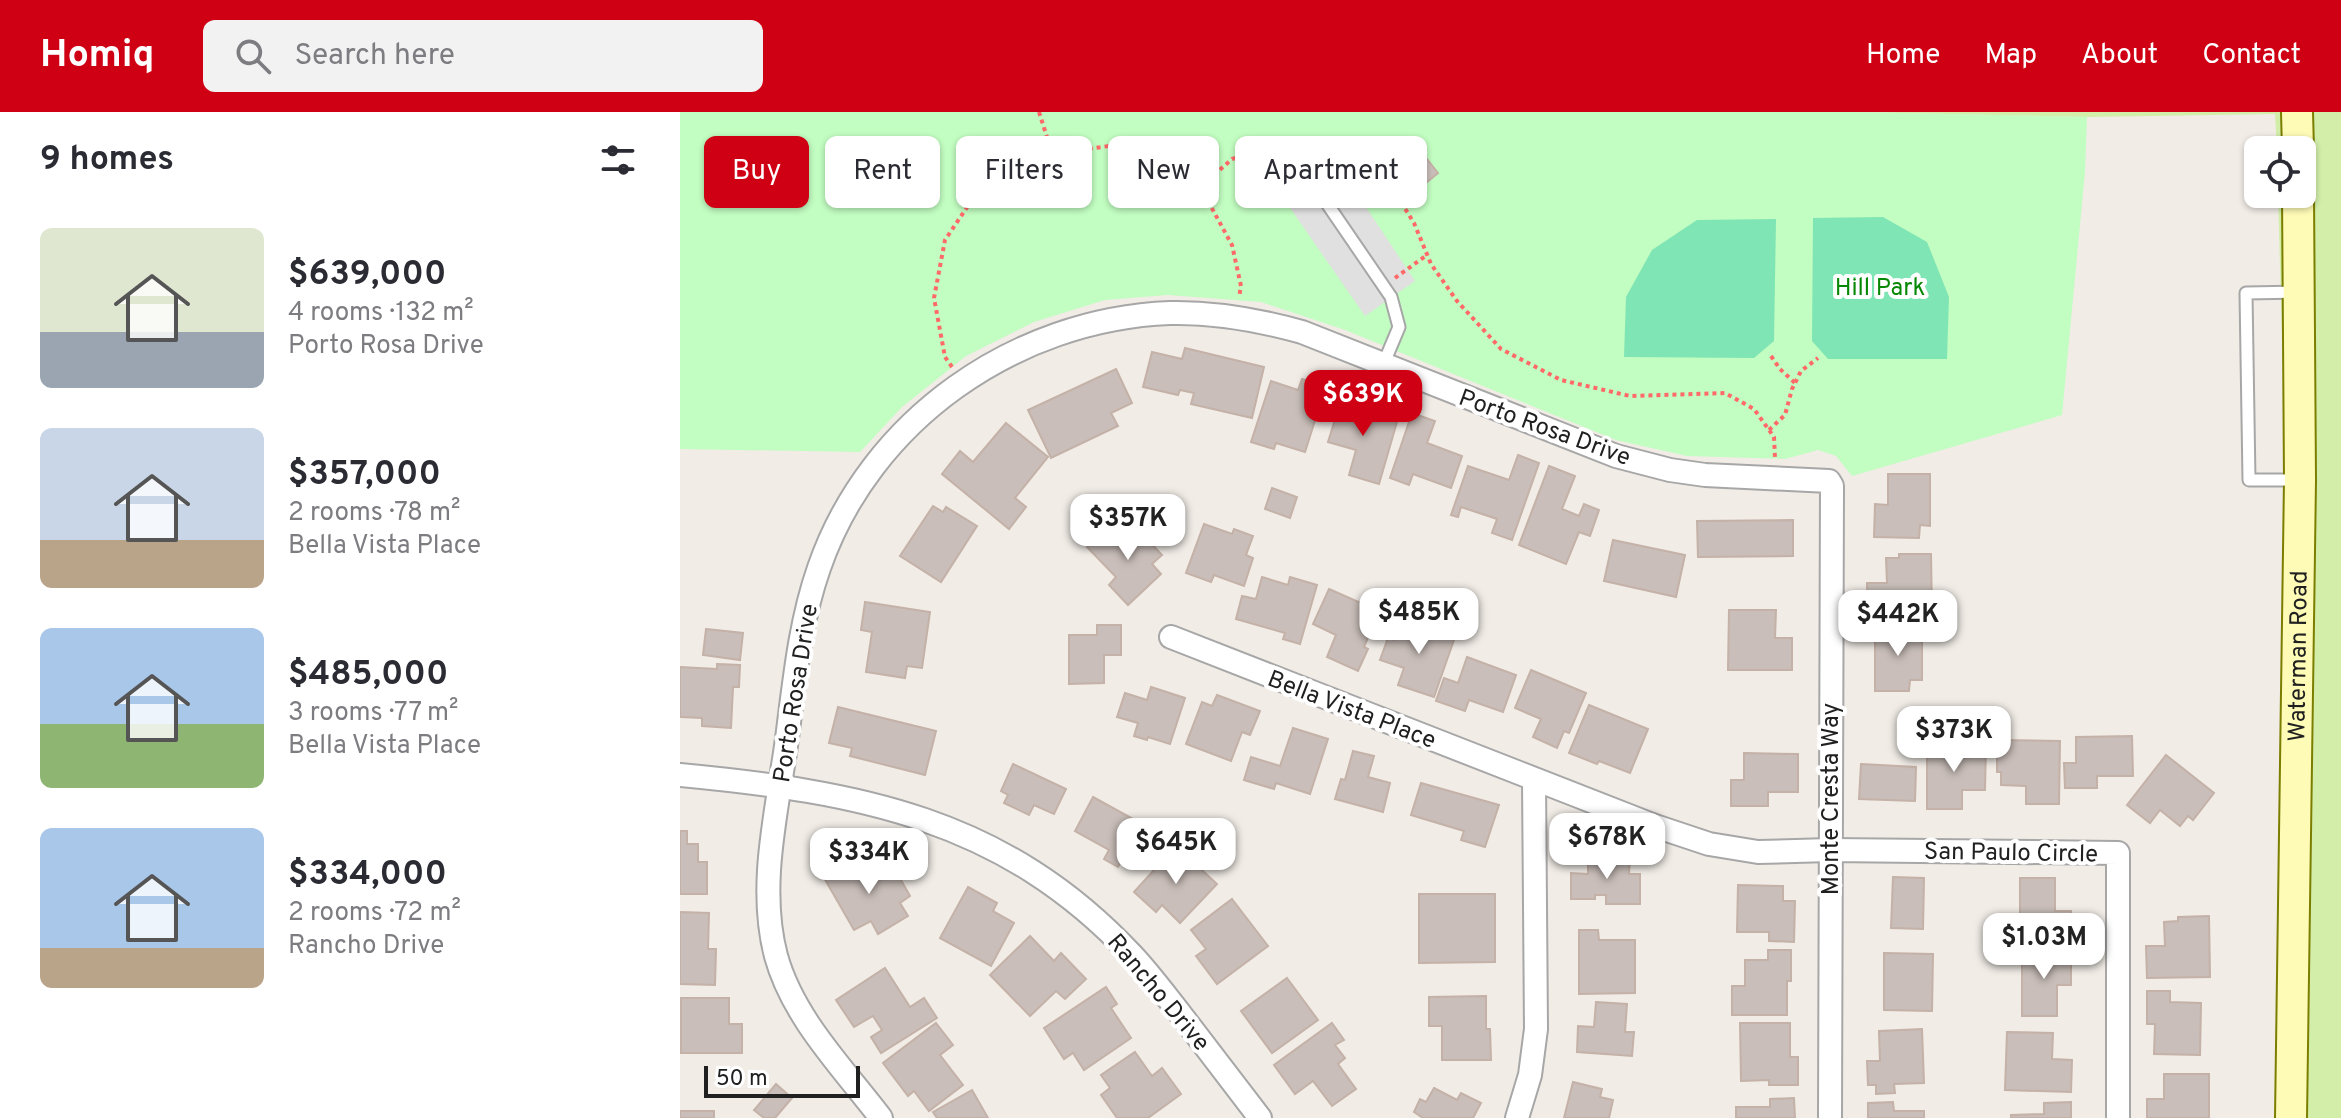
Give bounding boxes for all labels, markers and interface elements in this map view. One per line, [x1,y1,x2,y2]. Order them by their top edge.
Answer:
search box [203,20,763,92]
text: Homiq [40,32,155,81]
icon: search [231,34,275,78]
text: Search here [295,38,455,75]
text: Home [1866,38,1940,74]
text: Map [1984,38,2037,74]
text: About [2081,38,2158,74]
text: Contact [2202,38,2301,74]
chip: Buy [704,136,809,208]
chip: Rent [825,136,940,208]
chip: Filters [956,136,1092,208]
chip: New [1108,136,1219,208]
chip: Apartment [1235,136,1427,208]
map controls [2244,136,2316,208]
button: locate [2244,136,2316,208]
icon: filters [596,138,640,182]
text: 9 homes [40,139,174,182]
text: $639,000 [288,254,446,297]
icon: home [104,260,200,356]
park label: Hill Park [1835,274,1925,304]
text: 4 rooms · 132 m² [288,297,474,330]
text: Porto Rosa Drive [288,330,484,363]
pin: $639K [1307,370,1419,438]
text: $639K [1322,379,1404,412]
street label: Porto Rosa Drive [1454,384,1634,474]
text: $357,000 [288,454,441,497]
icon: home [104,460,200,556]
pin: $357K [1072,494,1184,562]
text: 2 rooms · 78 m² [288,497,460,530]
text: $357K [1088,503,1168,536]
text: Bella Vista Place [288,530,481,563]
street label: Waterman Road [2283,570,2316,742]
pin: $485K [1363,588,1475,656]
pin: $442K [1842,590,1954,658]
text: $485K [1377,597,1461,630]
text: $442K [1856,599,1940,632]
street label: Porto Rosa Drive [768,602,826,785]
text: $485,000 [288,654,448,697]
icon: home [104,660,200,756]
street label: Bella Vista Place [1263,665,1440,757]
text: 3 rooms · 77 m² [288,697,458,730]
street label: Monte Cresta Way [1817,703,1847,895]
pin: $373K [1898,706,2010,774]
text: $373K [1915,715,1993,748]
text: Bella Vista Place [288,730,481,763]
pin: $678K [1551,813,1663,881]
pin: $645K [1120,818,1232,886]
text: $678K [1567,822,1647,855]
text: $645K [1135,827,1217,860]
pin: $334K [813,828,925,896]
text: $334K [828,837,910,870]
street label: San Paulo Circle [1924,837,2098,871]
text: $334,000 [288,854,447,897]
icon: home [104,860,200,956]
text: 2 rooms · 72 m² [288,897,461,930]
pin: $1.03M [1979,913,2109,981]
text: $1.03M [2001,922,2087,955]
street label: Rancho Drive [1100,928,1215,1058]
text: Rancho Drive [288,930,444,963]
scale bar [704,1062,860,1098]
text: 50 m [716,1066,768,1093]

